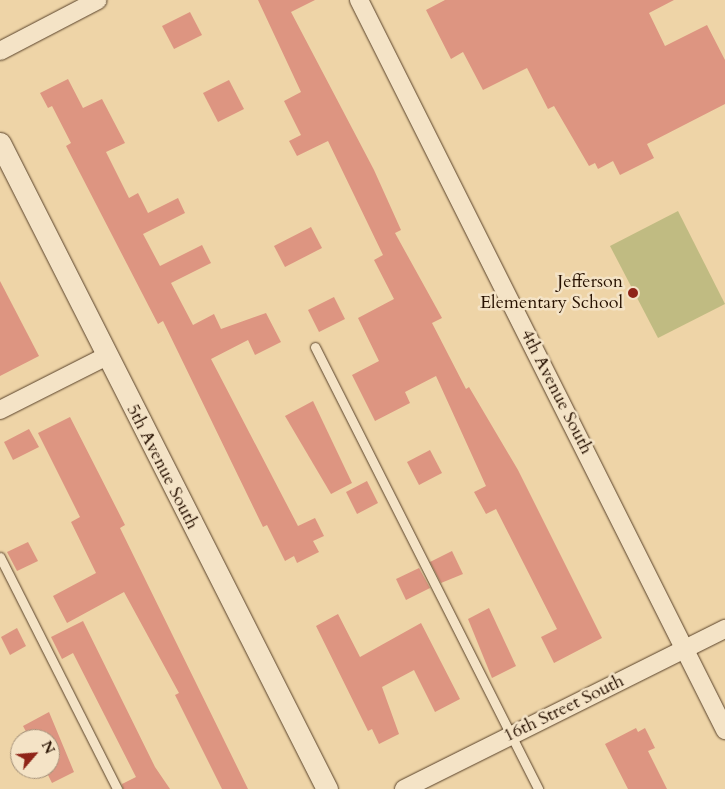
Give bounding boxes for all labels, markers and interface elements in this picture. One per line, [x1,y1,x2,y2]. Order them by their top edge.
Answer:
place label: Jefferson Elementary School [480,272,623,314]
marker: Jefferson Elementary School [627,287,639,299]
street label: 4th Avenue South [515,326,597,458]
street label: 5th Avenue South [121,401,203,533]
street label: 16th Street South [500,671,628,747]
north arrow [10,729,60,779]
text: N [37,738,59,757]

